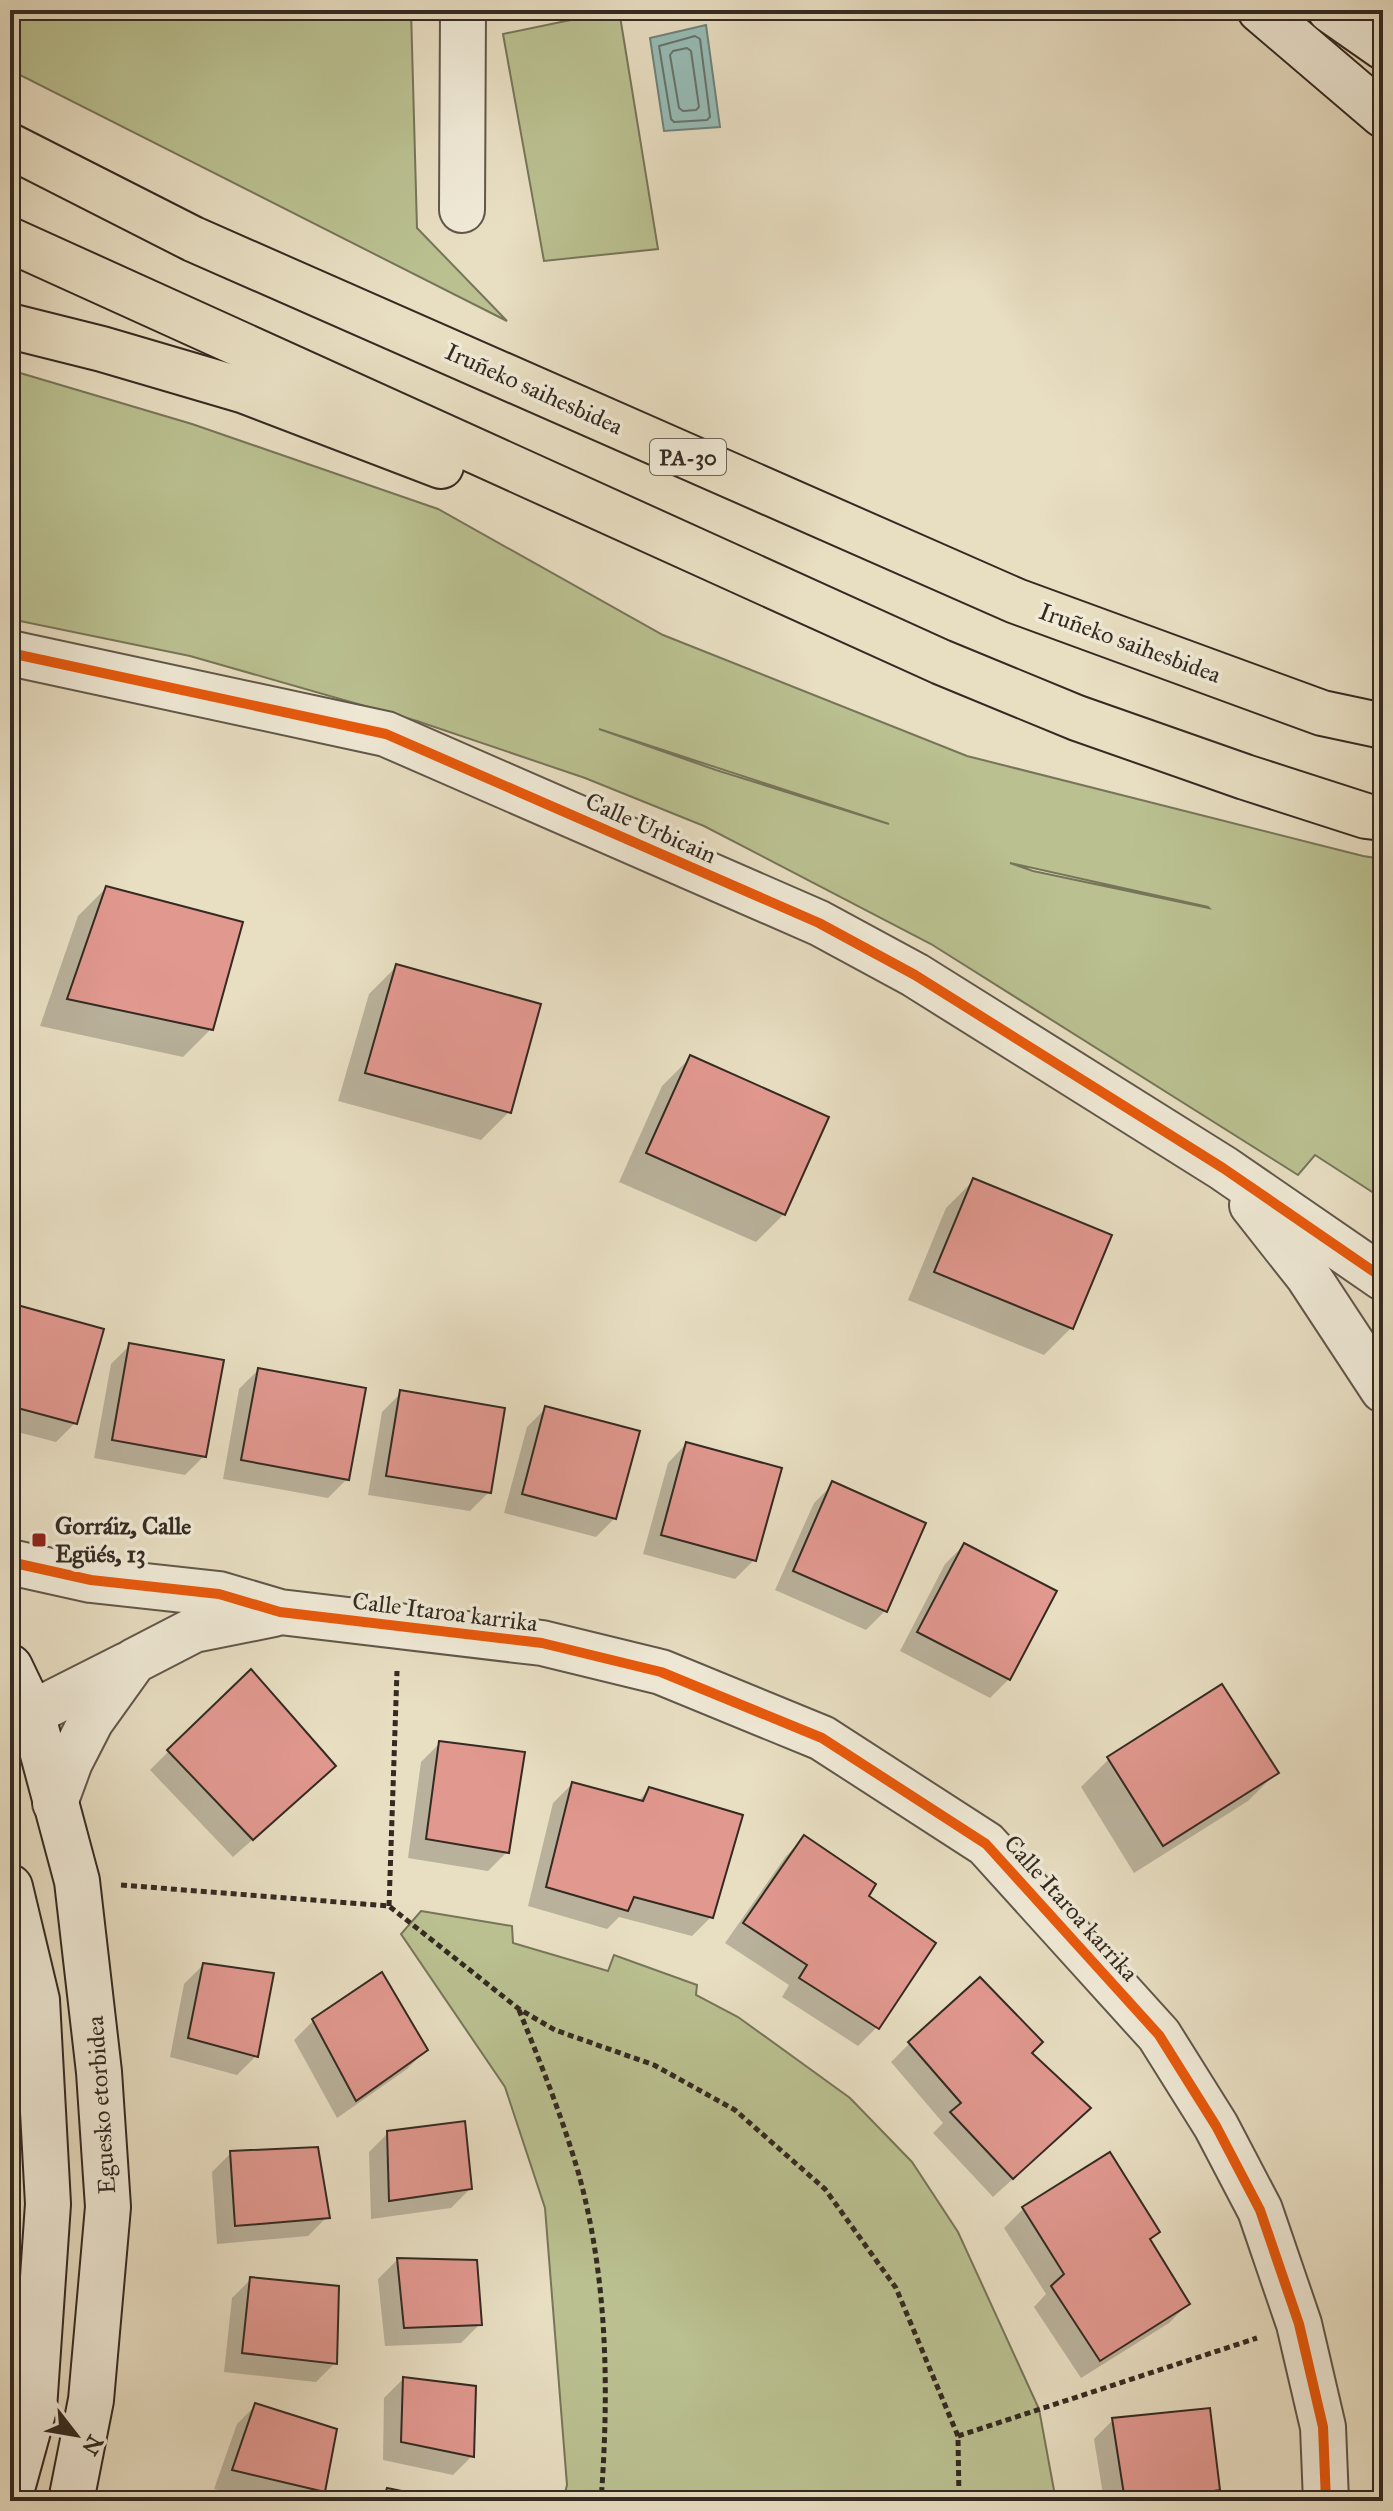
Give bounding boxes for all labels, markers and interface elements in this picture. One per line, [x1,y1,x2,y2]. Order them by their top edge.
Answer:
street label: Iruñeko saihesbidea [441,336,628,442]
road number: PA-30 [650,439,726,475]
street label: Iruñeko saihesbidea [1035,596,1226,690]
street label: Calle Urbicain [581,786,721,870]
place label: Gorráiz, Calle Egüés, 13 [55,1511,191,1569]
marker: Gorráiz, Calle Egüés, 13 [30,1531,48,1549]
street label: Calle Itaroa karrika [351,1586,540,1638]
street label: Calle Itaroa karrika [997,1829,1145,1988]
street label: Eguesko etorbidea [80,2014,122,2195]
north arrow [36,2395,116,2475]
text: N [76,2430,109,2460]

